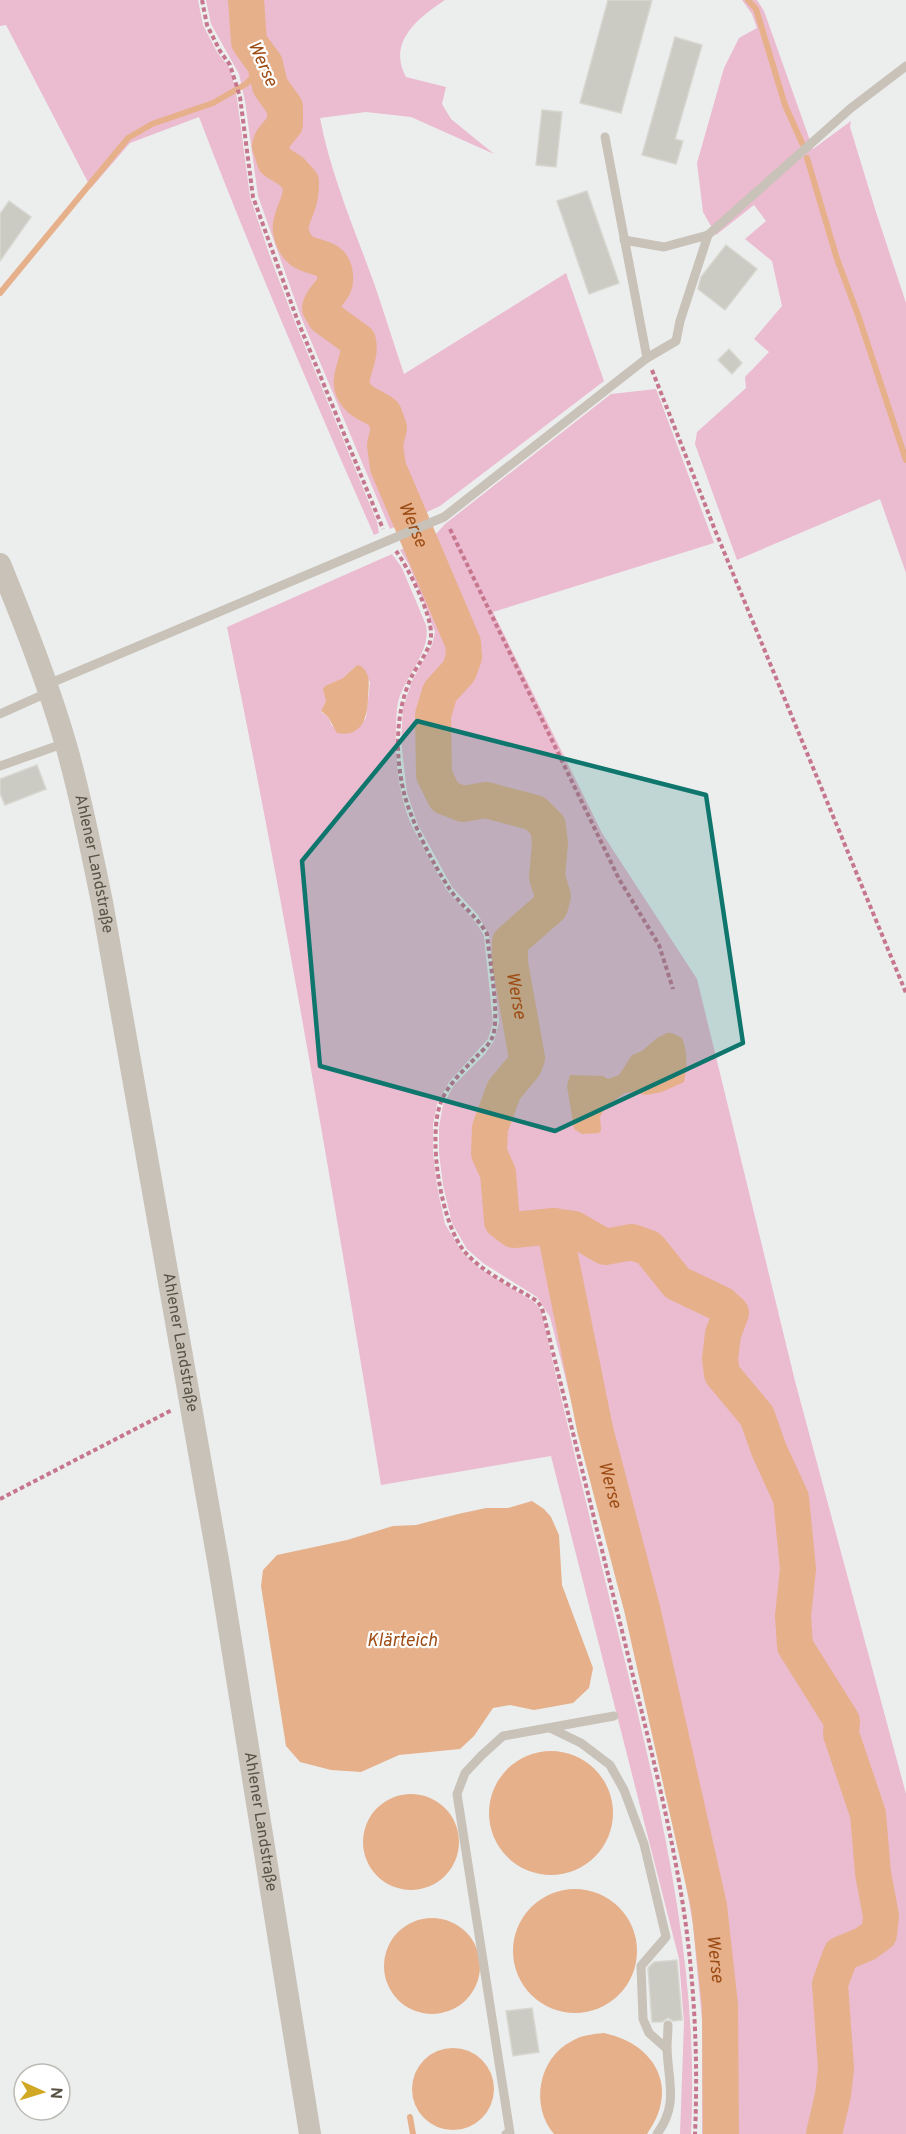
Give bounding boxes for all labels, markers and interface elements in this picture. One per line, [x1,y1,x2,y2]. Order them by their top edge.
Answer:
water label: Werse [242,38,282,91]
water label: Werse [393,498,433,551]
street label: Ahlener Landstraße [69,793,117,935]
water label: Werse [500,970,531,1021]
street label: Ahlener Landstraße [157,1271,202,1414]
water label: Werse [593,1459,627,1511]
water label: Klärteich [367,1630,438,1653]
street label: Ahlener Landstraße [239,1750,281,1893]
water label: Werse [701,1934,729,1984]
north arrow [12,2062,72,2122]
text: N [45,2086,65,2099]

